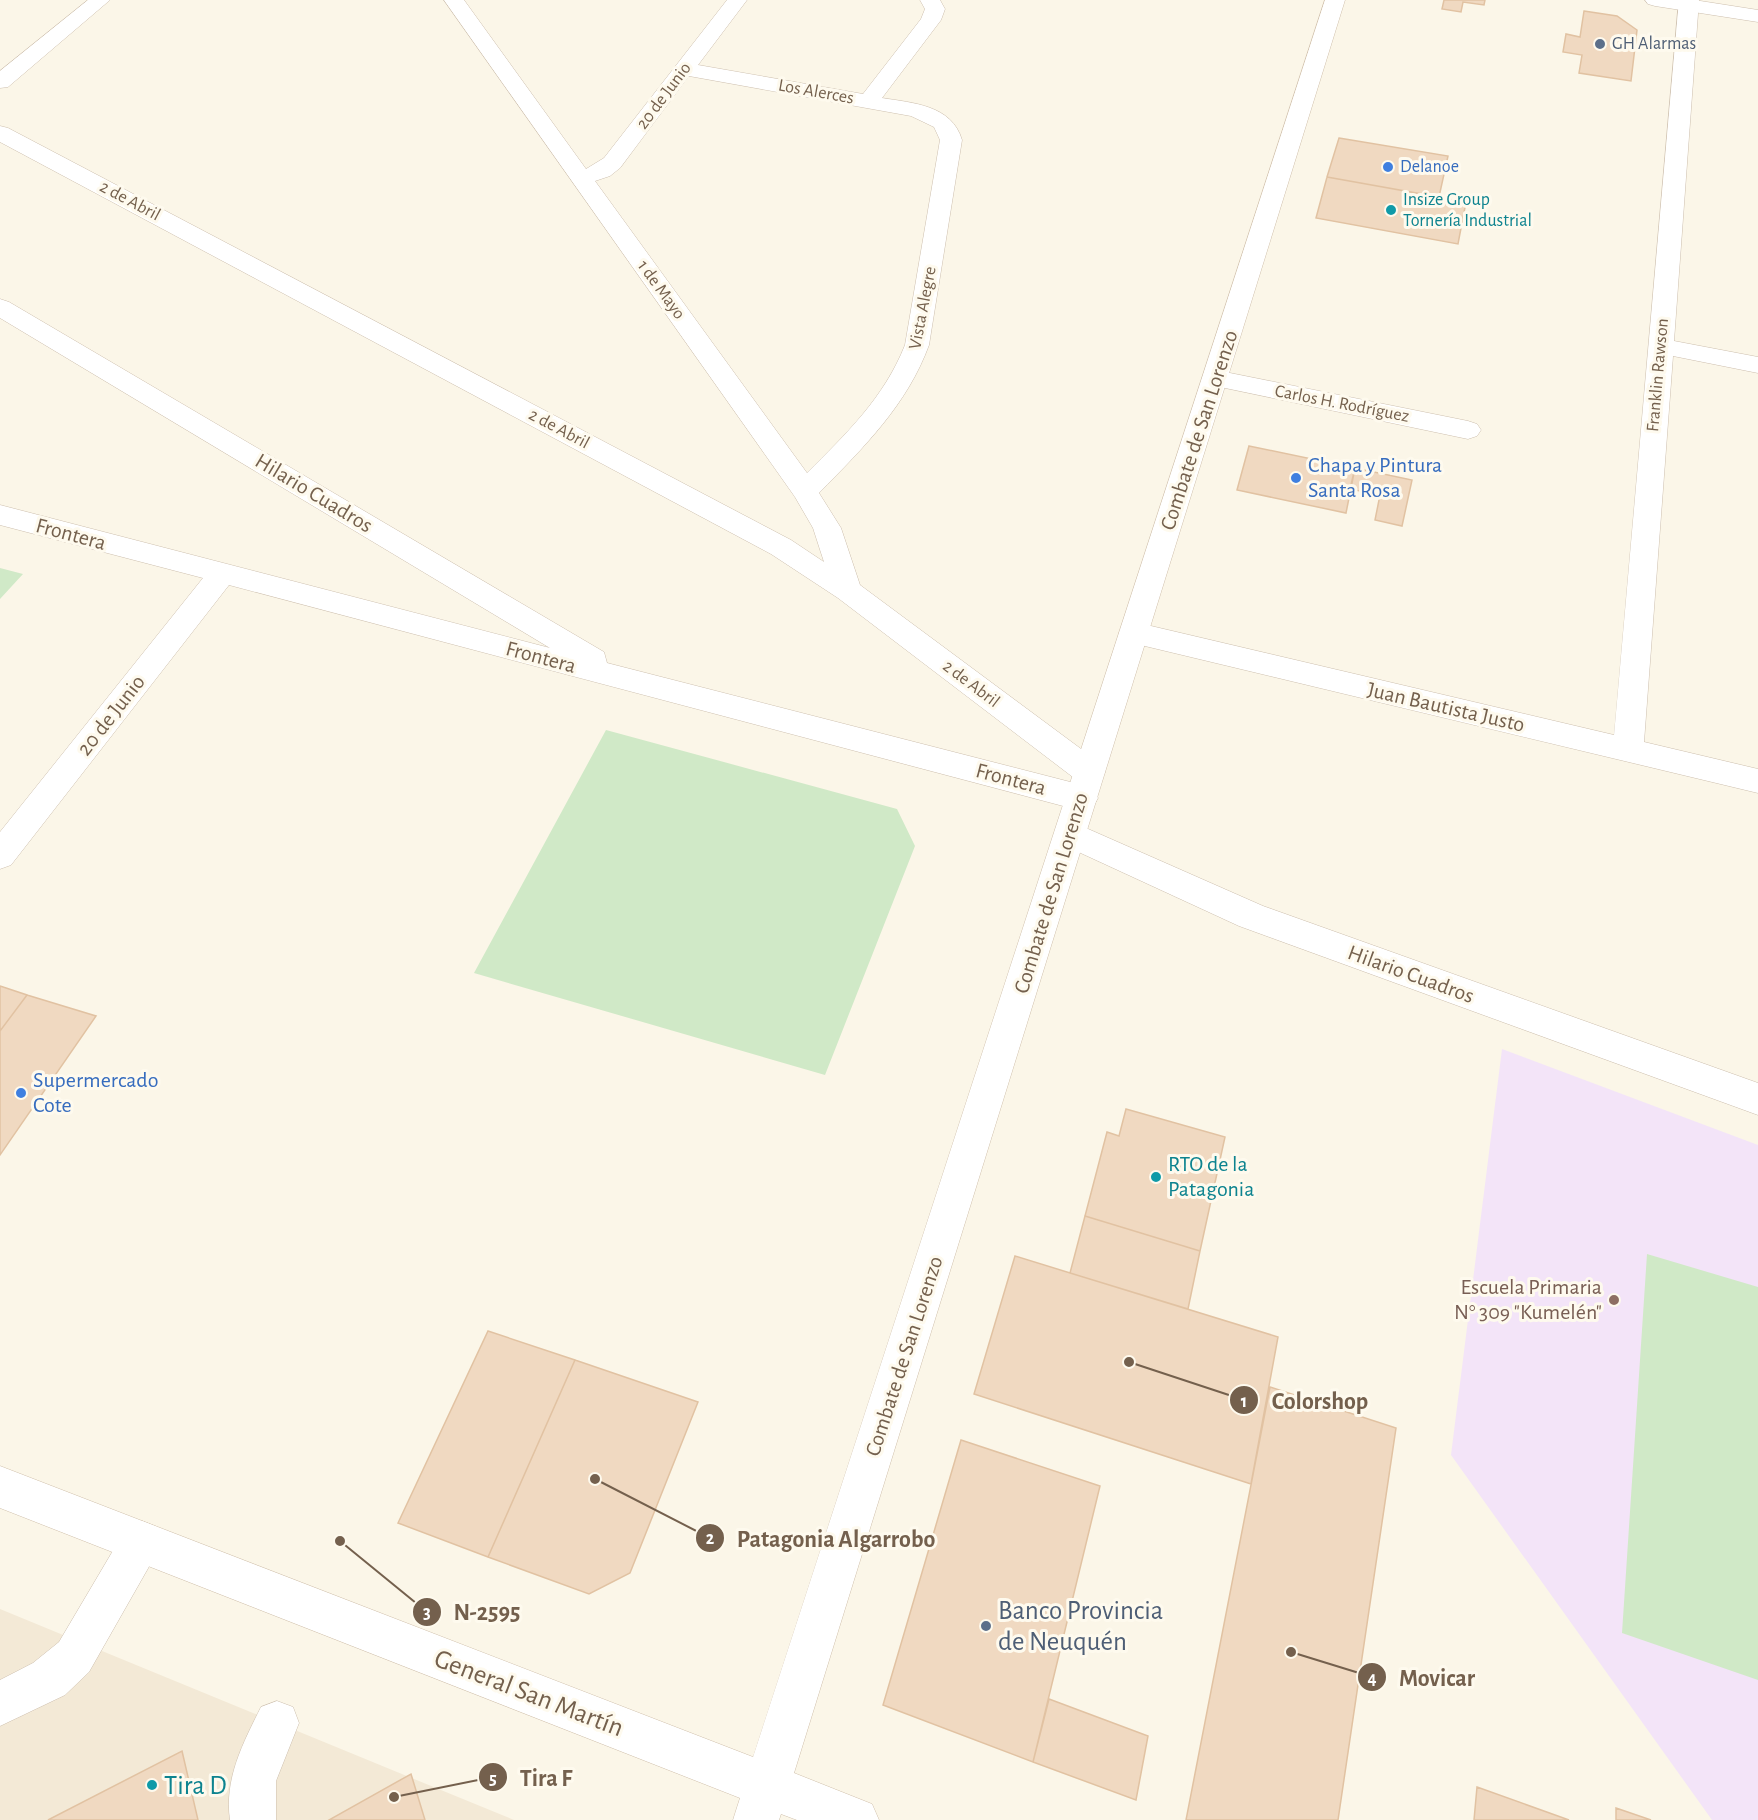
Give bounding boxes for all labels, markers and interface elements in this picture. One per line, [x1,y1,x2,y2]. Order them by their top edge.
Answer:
place label: GH Alarmas [1612,35,1696,53]
marker: GH Alarmas [1593,37,1607,51]
street label: 20 de Junio [633,59,695,133]
street label: Los Alerces [777,76,855,108]
place label: Delanoe [1400,158,1459,176]
marker: Delanoe [1381,160,1395,174]
street label: 2 de Abril [97,178,163,224]
place label: Insize Group Tornería Industrial [1403,191,1532,230]
marker: Insize Group Tornería Industrial [1384,203,1398,217]
street label: 1 de Mayo [634,257,688,323]
street label: Vista Alegre [906,265,940,351]
street label: Franklin Rawson [1644,317,1672,433]
street label: Combate de San Lorenzo [1156,327,1242,533]
street label: Carlos H. Rodríguez [1273,382,1411,426]
street label: 2 de Abril [526,406,592,452]
street label: Hilario Cuadros [252,449,376,537]
place label: Chapa y Pintura Santa Rosa [1308,454,1442,501]
marker: Chapa y Pintura Santa Rosa [1289,471,1303,485]
street label: Frontera [34,514,108,554]
street label: Frontera [504,637,578,677]
street label: 2 de Abril [939,657,1003,711]
street label: 20 de Junio [73,671,149,759]
street label: Juan Bautista Justo [1365,678,1527,736]
street label: Frontera [974,759,1048,799]
street label: Combate de San Lorenzo [1010,790,1092,996]
street label: Hilario Cuadros [1345,941,1477,1007]
place label: Supermercado Cote [33,1069,158,1116]
marker: Supermercado Cote [14,1086,28,1100]
place label: RTO de la Patagonia [1168,1153,1254,1200]
marker: RTO de la Patagonia [1149,1170,1163,1184]
street label: Combate de San Lorenzo [861,1253,947,1459]
place label: Escuela Primaria N° 309 "Kumelén" [1454,1276,1602,1323]
marker: Escuela Primaria N° 309 "Kumelén" [1607,1293,1621,1307]
callout: Colorshop [1229,1379,1380,1421]
text: Colorshop [1272,1390,1368,1414]
text: 1 [1241,1393,1247,1411]
callout: Patagonia Algarrobo [695,1517,948,1559]
text: Patagonia Algarrobo [737,1528,935,1552]
text: 2 [706,1530,715,1548]
callout: N-2595 [412,1591,533,1633]
place label: Banco Provincia de Neuquén [998,1597,1163,1655]
text: N-2595 [454,1601,520,1625]
text: 3 [423,1604,431,1622]
marker: Banco Provincia de Neuquén [979,1619,993,1633]
street label: General San Martín [431,1644,627,1742]
callout: Movicar [1357,1656,1488,1698]
text: Movicar [1399,1667,1476,1691]
text: 4 [1367,1670,1377,1688]
callout: Tira F [478,1756,584,1798]
text: Tira F [520,1767,573,1791]
text: 5 [489,1770,497,1788]
place label: Tira D [164,1772,227,1799]
marker: Tira D [145,1778,159,1792]

